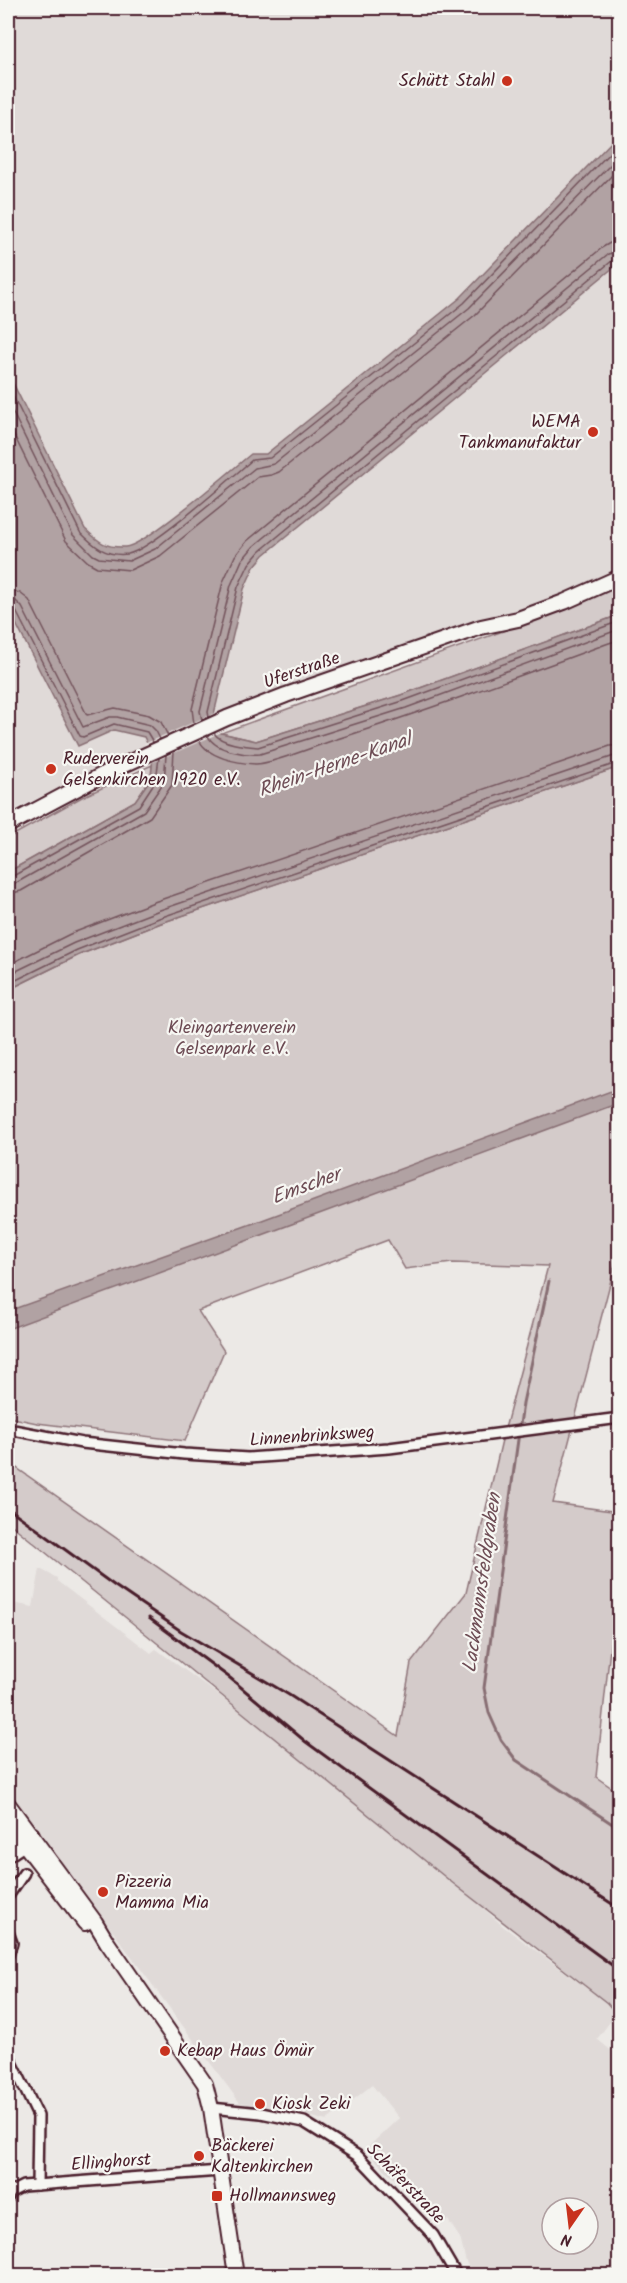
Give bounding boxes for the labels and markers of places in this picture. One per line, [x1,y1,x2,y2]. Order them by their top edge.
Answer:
place label: Schütt Stahl [399,67,496,96]
marker: Schütt Stahl [500,74,514,88]
place label: WEMA Tankmanufaktur [459,408,582,458]
marker: WEMA Tankmanufaktur [586,425,600,439]
place label: Ruderverein Gelsenkirchen 1920 e.V. [63,745,240,795]
marker: Ruderverein Gelsenkirchen 1920 e.V. [44,762,58,776]
place label: Pizzeria Mamma Mia [115,1868,209,1918]
marker: Pizzeria Mamma Mia [96,1885,110,1899]
place label: Kebap Haus Ömür [177,2037,314,2066]
marker: Kebap Haus Ömür [158,2044,172,2058]
place label: Kiosk Zeki [272,2090,351,2119]
marker: Kiosk Zeki [253,2097,267,2111]
place label: Bäckerei Kaltenkirchen [211,2132,313,2182]
marker: Bäckerei Kaltenkirchen [192,2149,206,2163]
place label: Hollmannsweg [229,2182,336,2211]
marker: Hollmannsweg [210,2189,224,2203]

